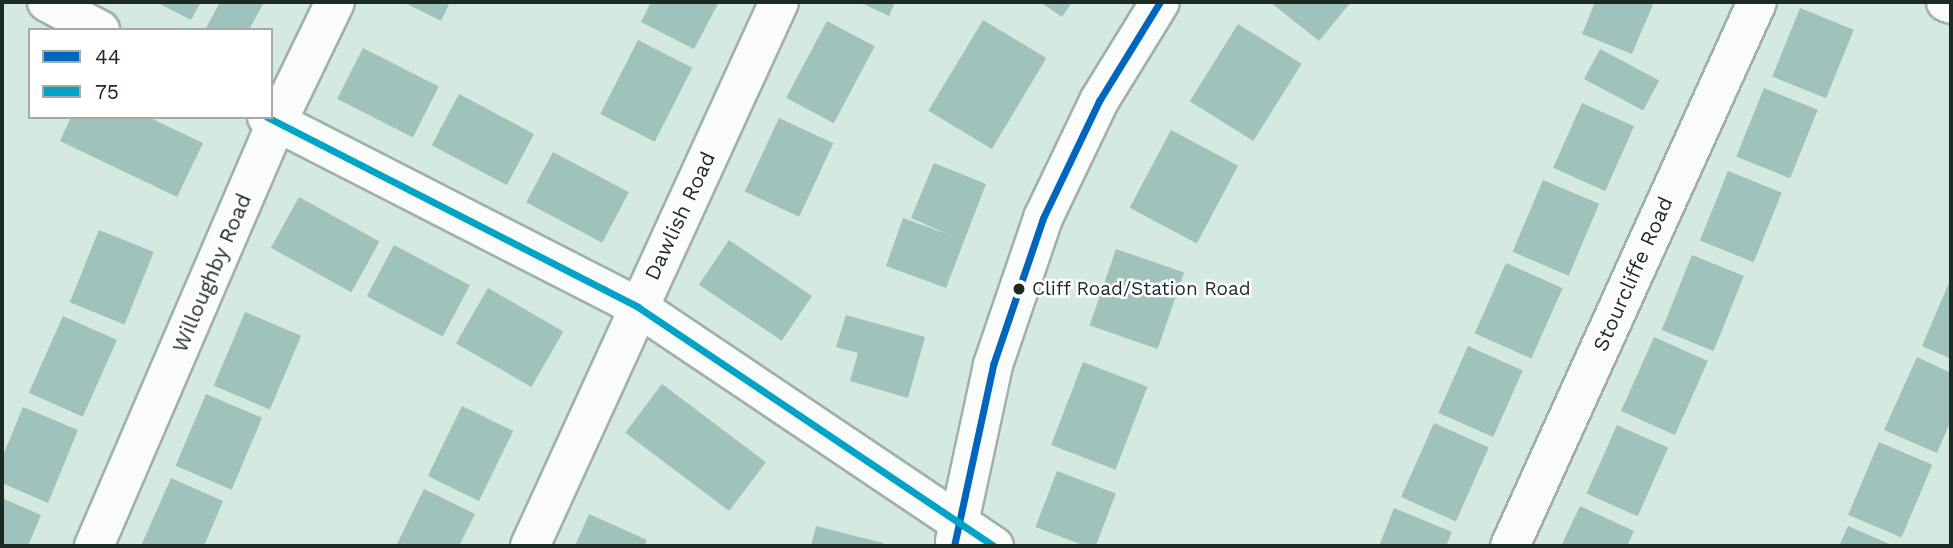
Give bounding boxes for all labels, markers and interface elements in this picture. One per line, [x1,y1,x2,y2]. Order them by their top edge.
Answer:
legend [28,28,273,119]
text: 44 [95,44,121,69]
text: 75 [95,79,119,104]
street label: Dawlish Road [639,148,721,284]
street label: Willoughby Road [167,190,257,356]
street label: Stourcliffe Road [1588,193,1678,355]
place label: Cliff Road/Station Road [1032,278,1251,300]
marker: Cliff Road/Station Road [1012,282,1026,296]

